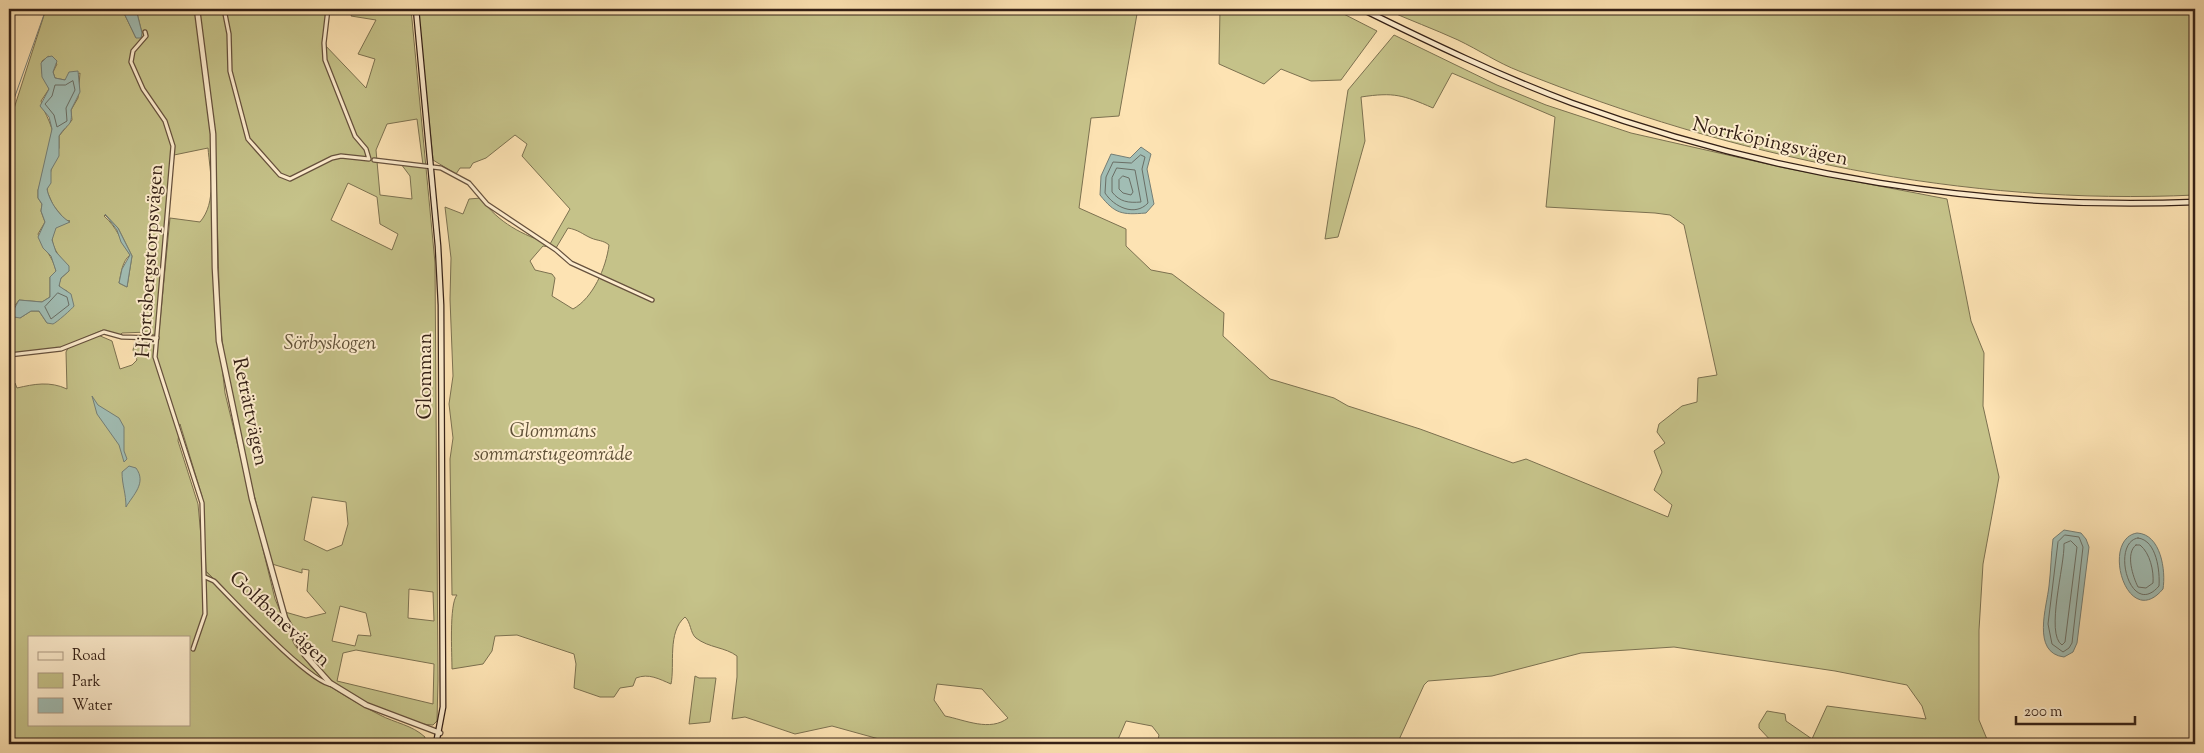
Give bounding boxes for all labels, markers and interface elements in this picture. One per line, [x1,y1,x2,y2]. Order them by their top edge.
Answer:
street label: Norrköpingsvägen [1689,111,1851,175]
street label: Hjortsbergstorpsvägen [130,163,172,359]
park label: Sörbyskogen [284,330,377,359]
street label: Glomman [412,332,441,419]
street label: Reträttvägen [223,355,275,469]
park label: Glommans sommarstugeområde [473,418,633,470]
street label: Golfbanevägen [222,565,336,675]
legend [28,636,190,726]
text: Road [72,646,106,667]
text: Park [72,672,101,693]
scale bar [2016,693,2135,725]
text: Water [72,696,113,717]
text: 200 m [2024,702,2063,723]

